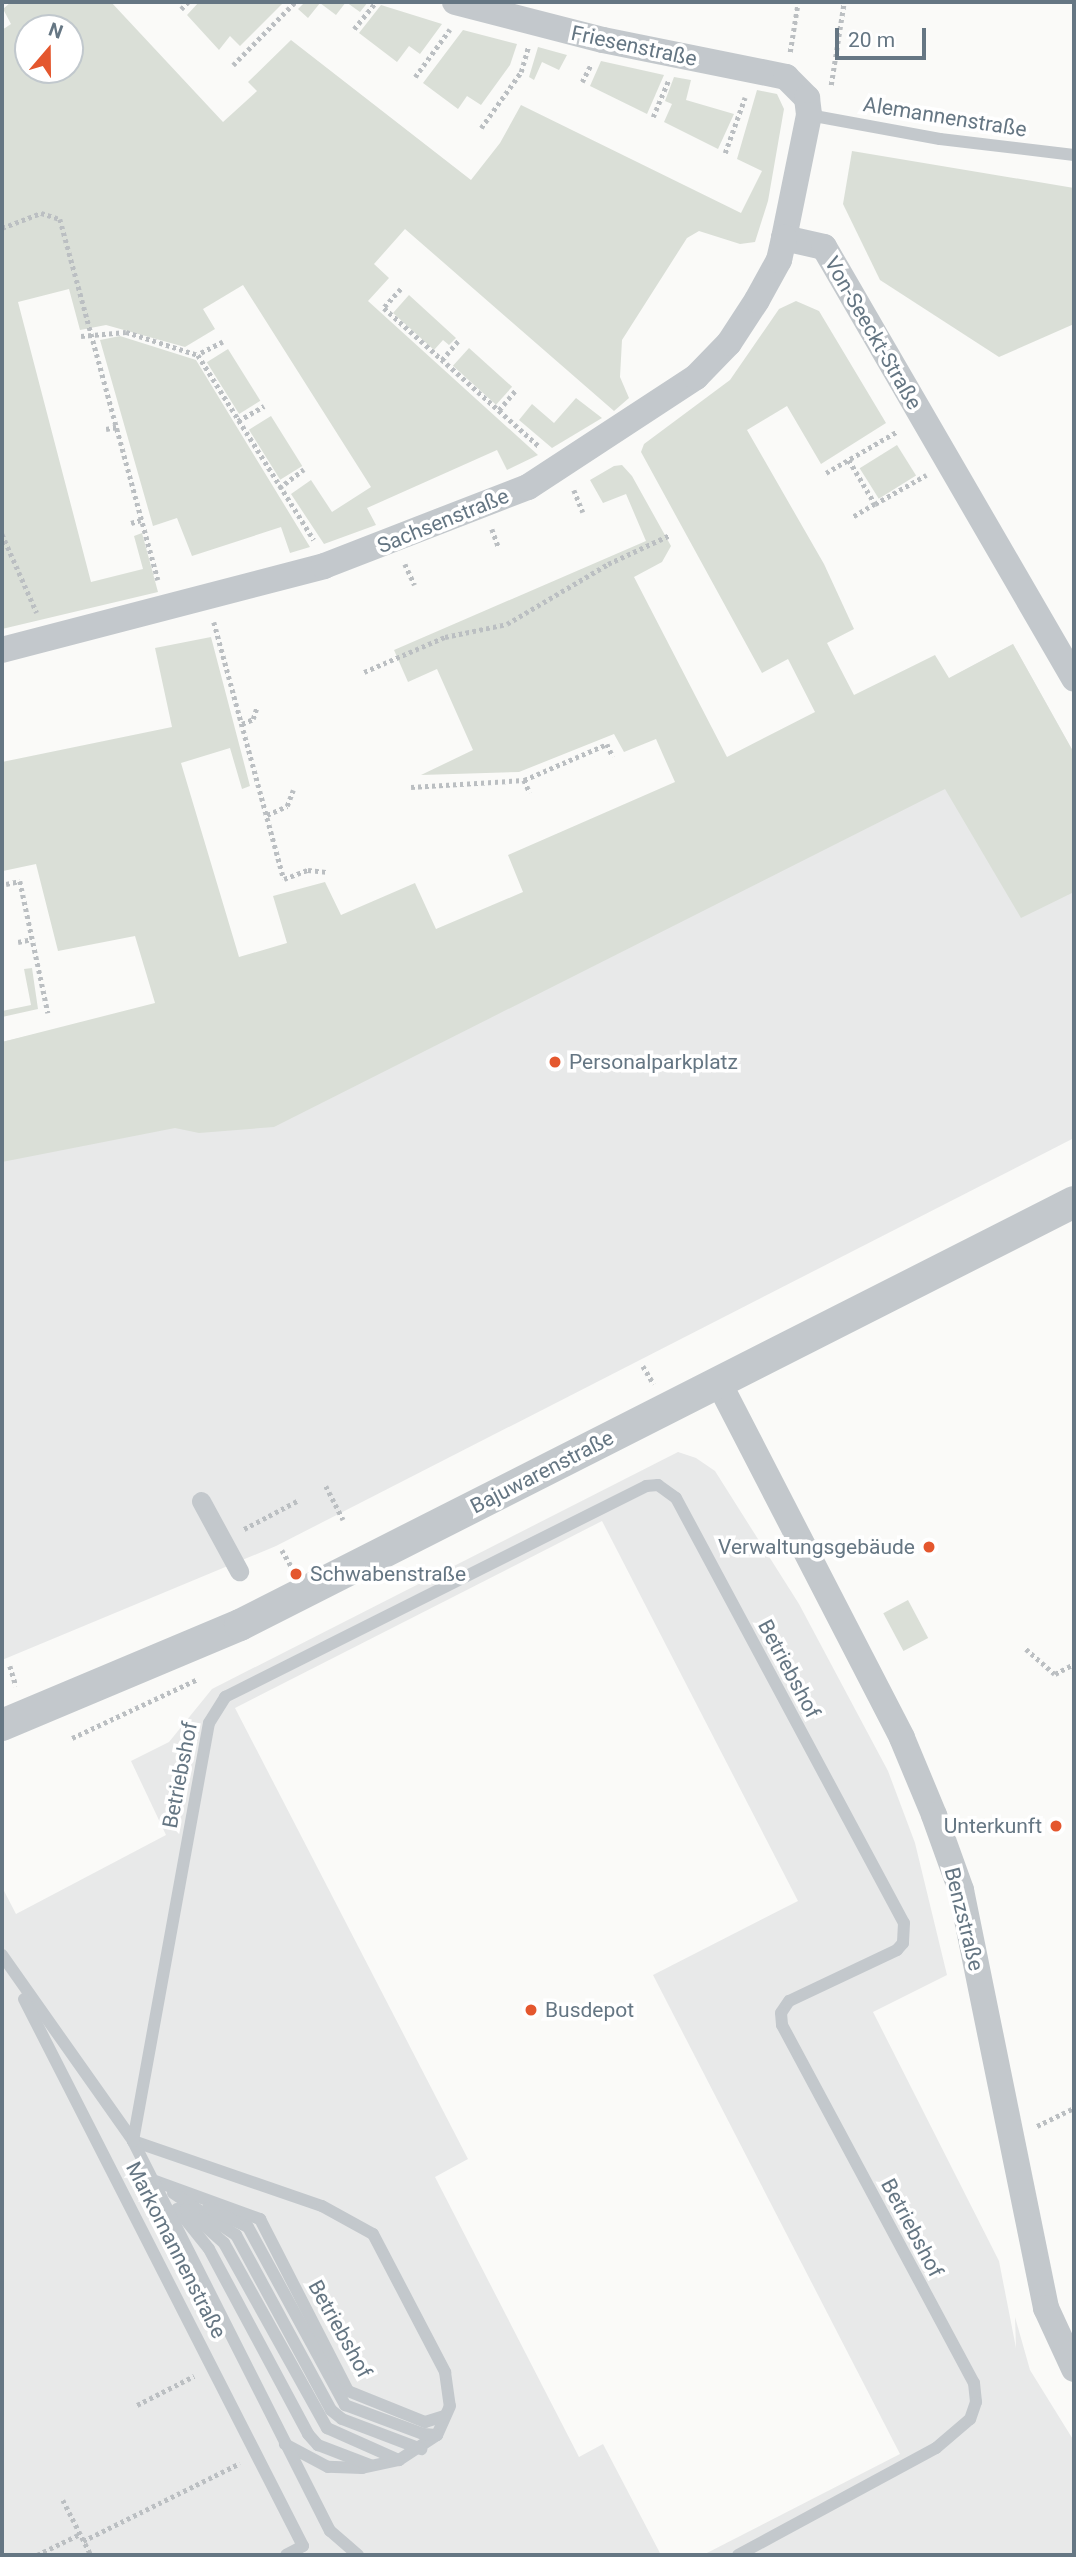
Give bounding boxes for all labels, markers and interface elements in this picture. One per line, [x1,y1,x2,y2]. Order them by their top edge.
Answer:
north arrow [14,14,84,84]
scale bar [838,14,929,58]
text: N [45,18,66,44]
street label: Friesenstraße [569,20,699,72]
text: 20 m [848,28,895,52]
street label: Alemannenstraße [861,92,1029,142]
street label: Von-Seeckt-Straße [819,252,927,414]
street label: Sachsenstraße [374,483,512,559]
place label: Personalparkplatz [569,1049,738,1075]
marker: Personalparkplatz [547,1054,563,1070]
street label: Bajuwarenstraße [466,1425,618,1519]
place label: Verwaltungsgebäude [718,1534,915,1560]
marker: Verwaltungsgebäude [921,1539,937,1555]
place label: Schwabenstraße [310,1561,466,1587]
marker: Schwabenstraße [288,1566,304,1582]
street label: Betriebshof [753,1615,825,1723]
street label: Betriebshof [157,1720,203,1830]
place label: Unterkunft [944,1813,1042,1839]
marker: Unterkunft [1048,1818,1064,1834]
street label: Benzstraße [939,1865,989,1973]
place label: Busdepot [545,1997,634,2023]
marker: Busdepot [523,2002,539,2018]
street label: Markomannenstraße [121,2158,231,2342]
street label: Betriebshof [876,2174,948,2282]
street label: Betriebshof [303,2276,377,2382]

